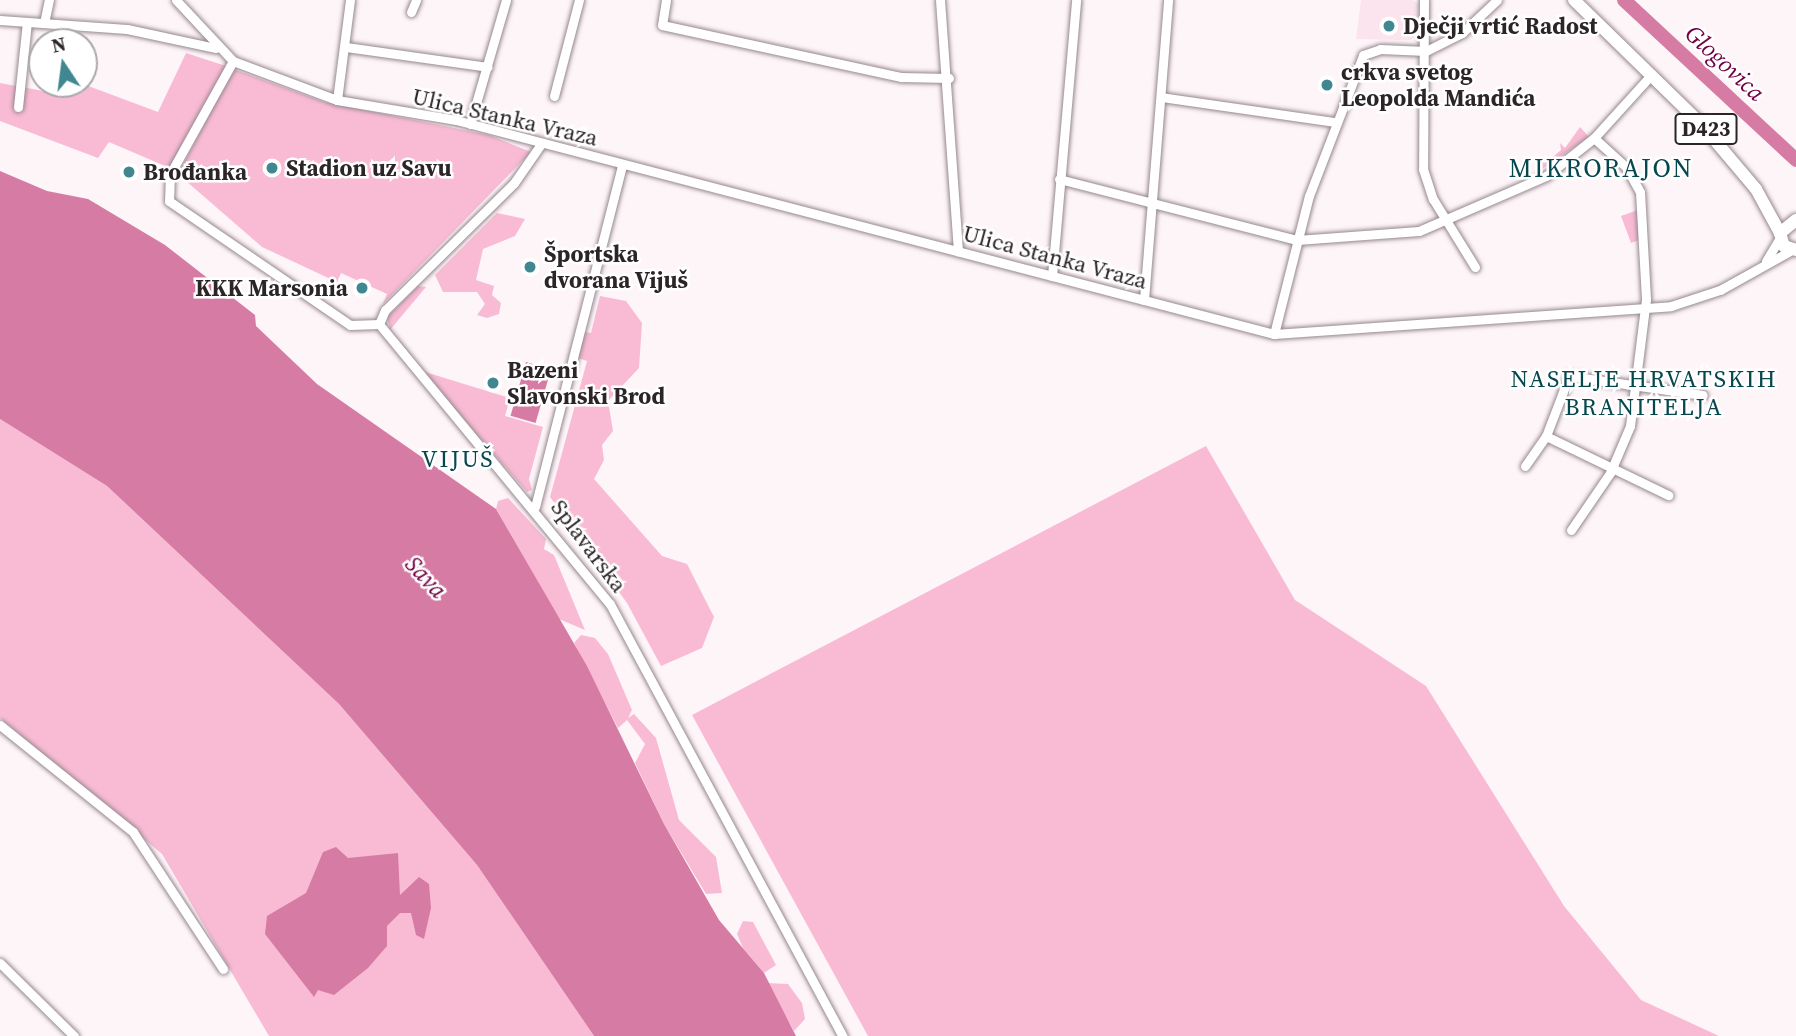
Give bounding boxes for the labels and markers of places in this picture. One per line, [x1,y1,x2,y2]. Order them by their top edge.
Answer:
place label: Dječji vrtić Radost [1403,12,1598,40]
marker: Dječji vrtić Radost [1381,18,1397,34]
place label: crkva svetog Leopolda Mandića [1341,58,1536,112]
marker: crkva svetog Leopolda Mandića [1319,77,1335,93]
place label: Stadion uz Savu [286,154,452,182]
place label: Brođanka [143,158,247,186]
marker: Stadion uz Savu [264,160,280,176]
marker: Brođanka [121,164,137,180]
place label: Športska dvorana Vijuš [544,240,689,294]
marker: Športska dvorana Vijuš [522,259,538,275]
place label: KKK Marsonia [195,274,348,302]
marker: KKK Marsonia [354,280,370,296]
place label: Bazeni Slavonski Brod [507,356,665,410]
marker: Bazeni Slavonski Brod [485,375,501,391]

